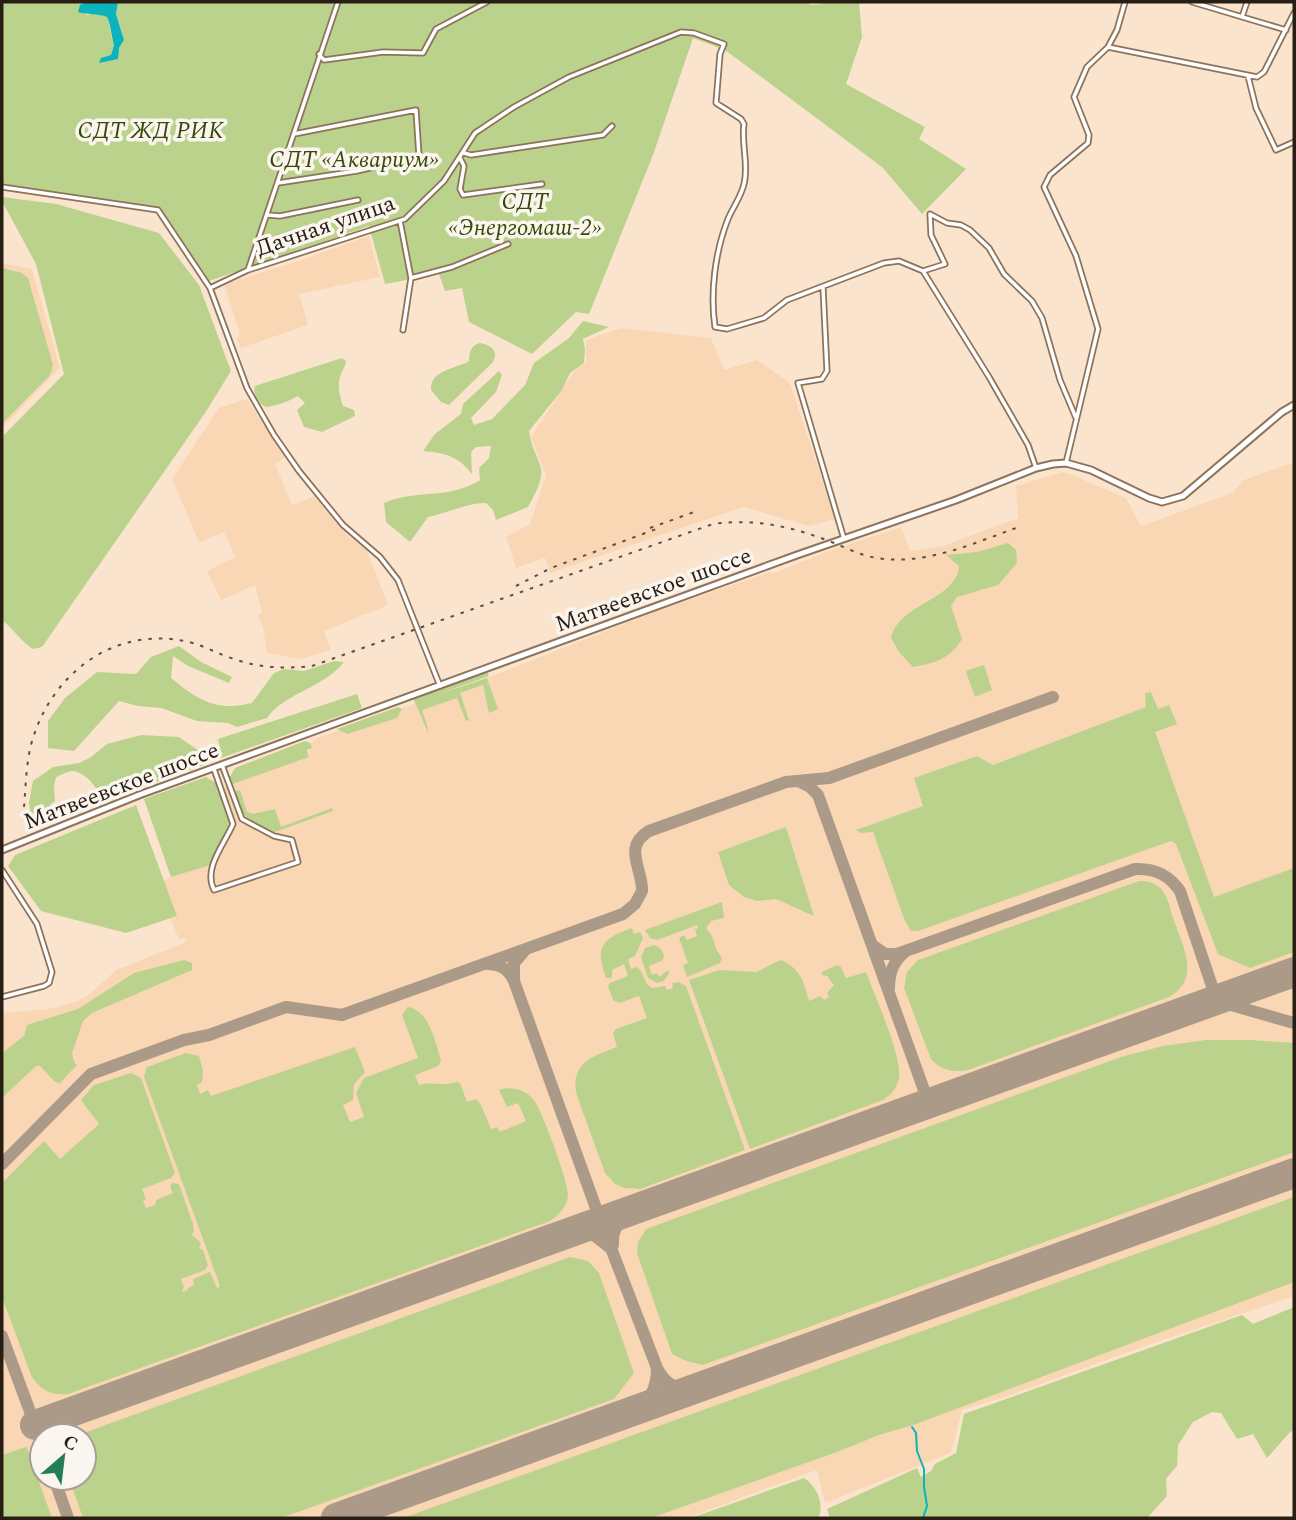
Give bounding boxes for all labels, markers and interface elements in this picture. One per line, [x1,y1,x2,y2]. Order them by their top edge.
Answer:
park label: СДТ ЖД РИК [78,114,224,149]
park label: СДТ «Аквариум» [269,143,439,178]
park label: СДТ «Энергомаш-2» [449,185,602,246]
street label: Дачная улица [251,186,400,267]
street label: Матвеевское шоссе [550,539,757,642]
street label: Матвеевское шоссе [19,733,224,840]
north arrow [28,1422,98,1492]
text: С [58,1427,83,1459]

